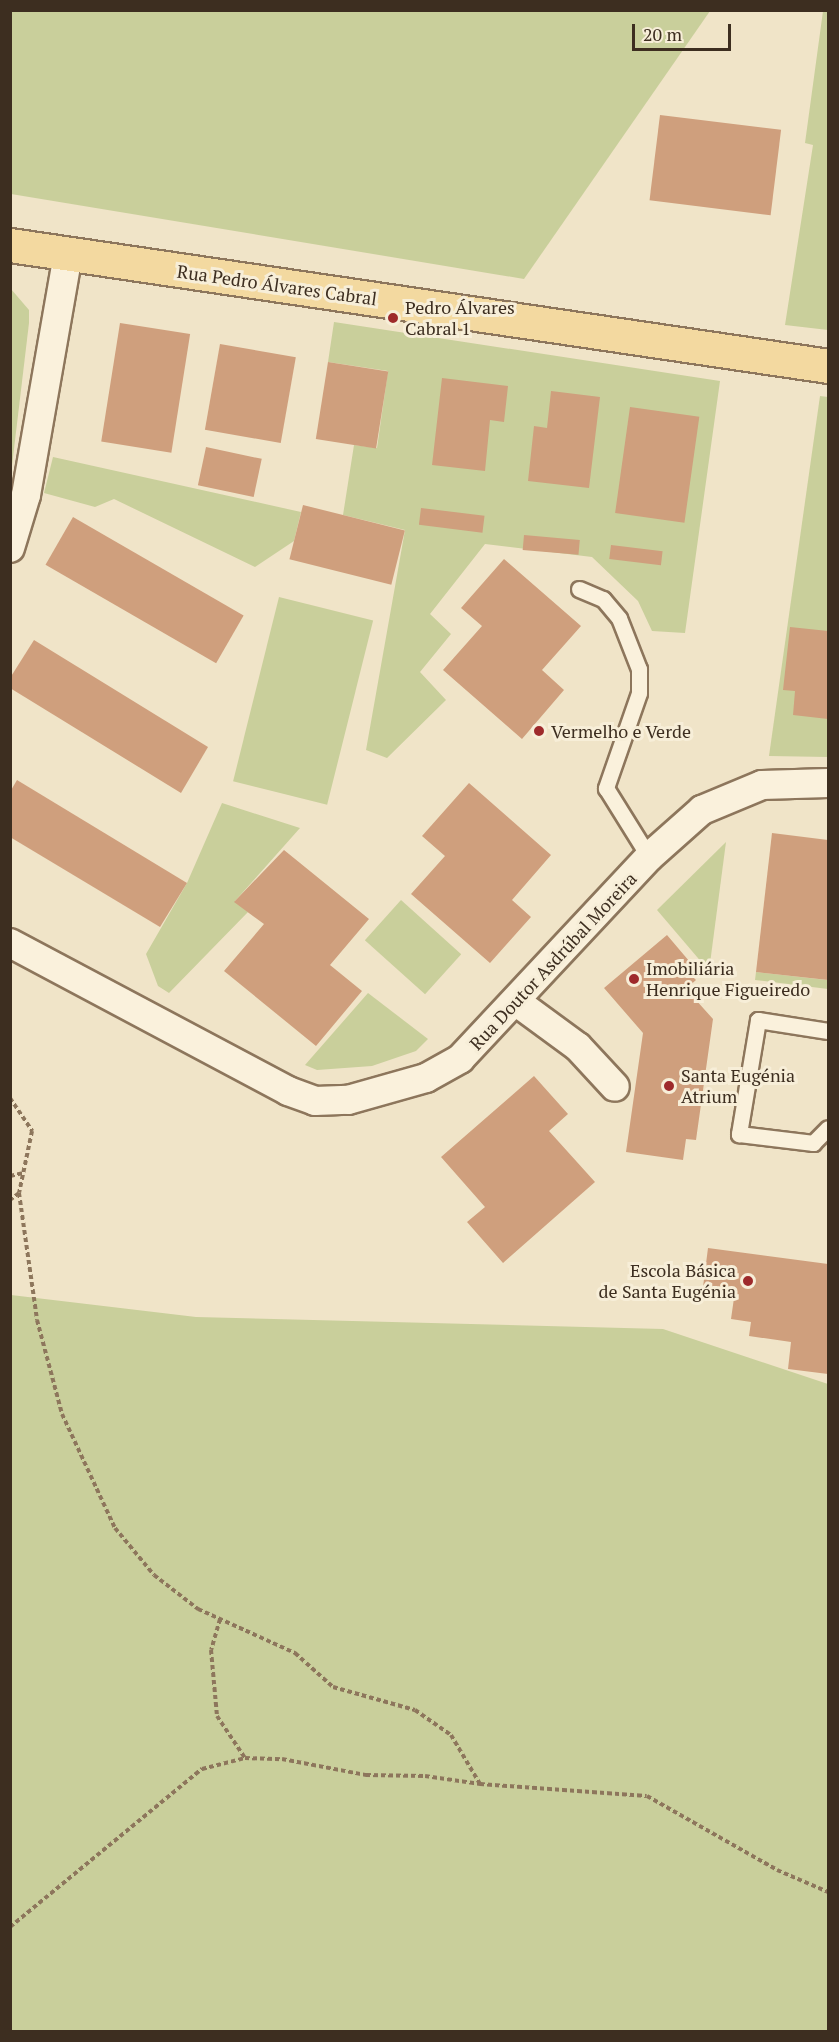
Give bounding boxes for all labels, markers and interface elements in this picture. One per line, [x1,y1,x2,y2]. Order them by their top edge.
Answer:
scale bar [635,12,734,50]
text: 20 m [643,22,682,46]
street label: Rua Pedro Álvares Cabral [176,260,378,310]
place label: Pedro Álvares Cabral 1 [405,297,515,340]
marker: Pedro Álvares Cabral 1 [386,311,400,325]
place label: Vermelho e Verde [551,720,692,742]
marker: Vermelho e Verde [532,724,546,738]
street label: Rua Doutor Asdrúbal Moreira [465,868,641,1054]
place label: Imobiliária Henrique Figueiredo [646,958,810,1000]
marker: Imobiliária Henrique Figueiredo [627,972,641,986]
place label: Santa Eugénia Atrium [681,1065,795,1108]
marker: Santa Eugénia Atrium [662,1079,676,1093]
place label: Escola Básica de Santa Eugénia [598,1260,736,1302]
marker: Escola Básica de Santa Eugénia [741,1274,755,1288]

